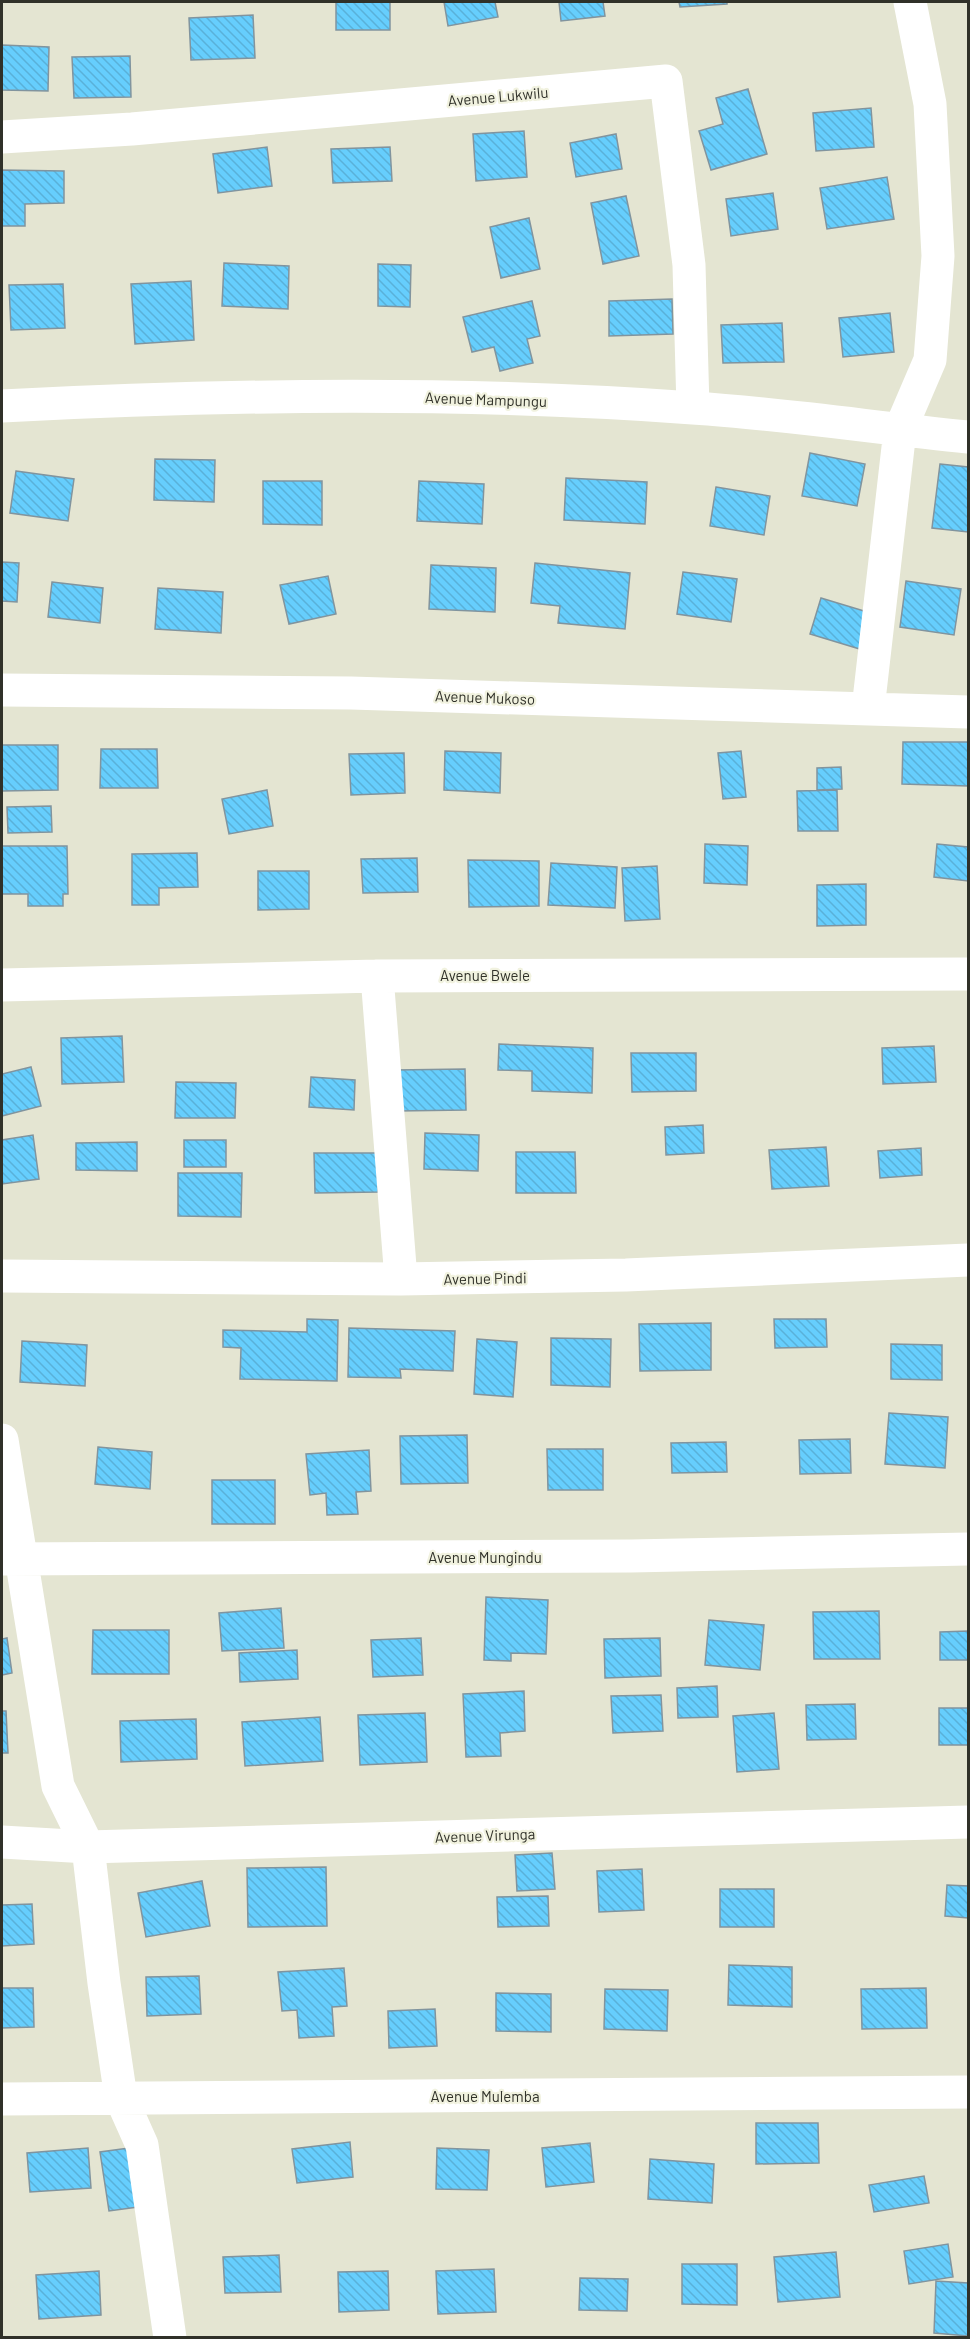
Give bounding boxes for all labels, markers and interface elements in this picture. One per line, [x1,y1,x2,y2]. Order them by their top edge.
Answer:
street label: Avenue Lukwilu [447,83,549,109]
street label: Avenue Mampungu [425,388,547,410]
street label: Avenue Mukoso [435,686,535,708]
street label: Avenue Bwele [440,966,530,984]
street label: Avenue Pindi [443,1268,527,1288]
street label: Avenue Mungindu [428,1548,542,1566]
street label: Avenue Virunga [434,1824,536,1846]
street label: Avenue Mulemba [430,2087,540,2105]

